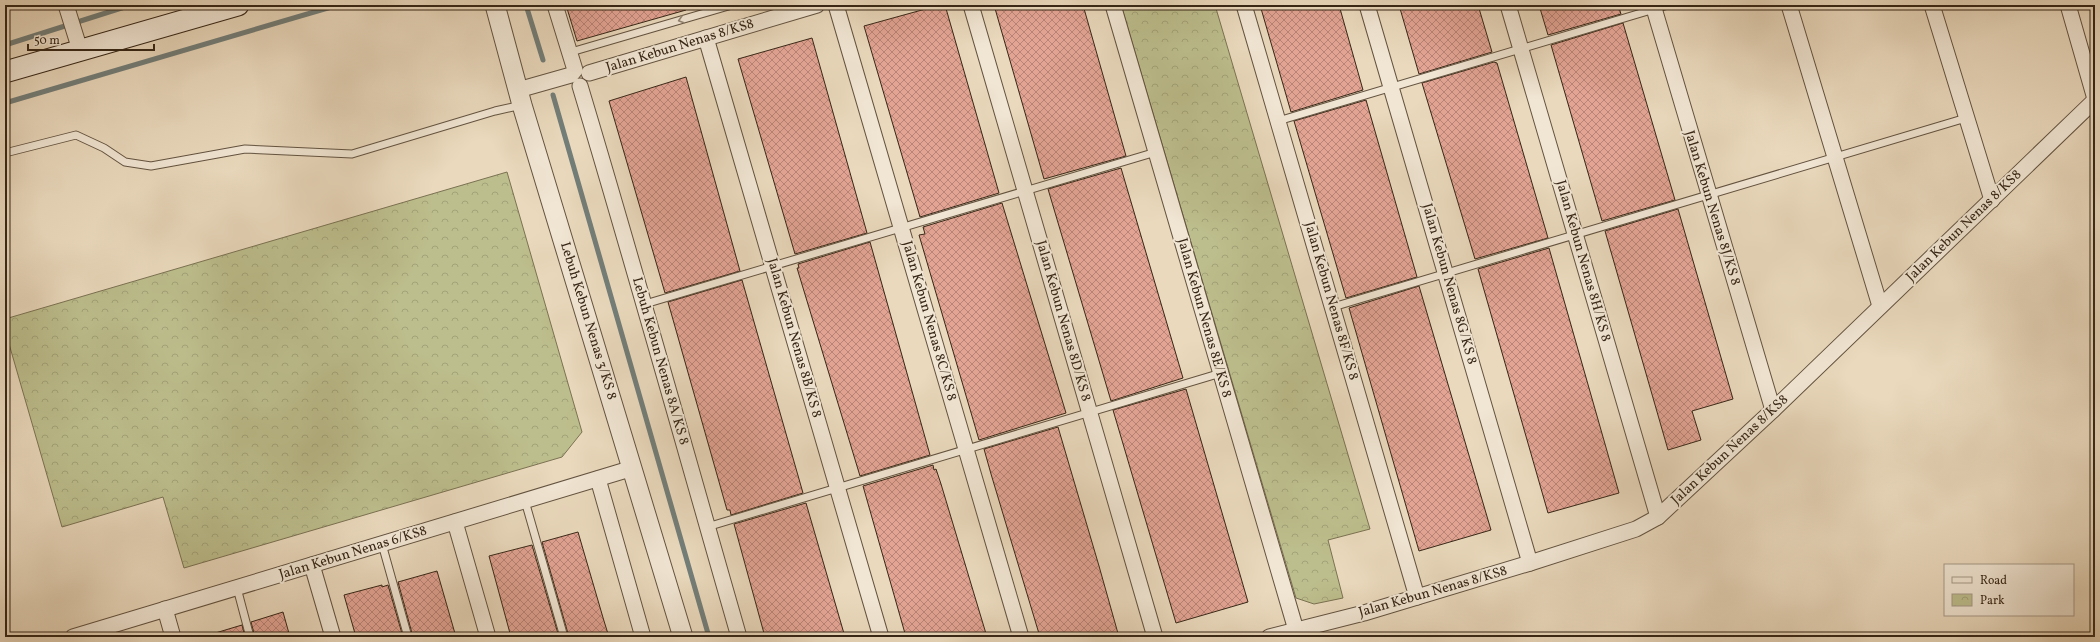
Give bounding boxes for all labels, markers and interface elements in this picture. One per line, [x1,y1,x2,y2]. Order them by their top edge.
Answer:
street label: Jalan Kebun Nenas 8/KS8 [604,14,756,78]
one-way arrow [678,15,685,24]
scale bar [28,26,154,52]
text: 50 m [34,33,60,49]
street label: Jalan Kebun Nenas 8J/KS 8 [1679,128,1745,288]
street label: Jalan Kebun Nenas 8/KS8 [1902,166,2026,286]
street label: Jalan Kebun Nenas 8H/KS 8 [1551,178,1615,344]
street label: Jalan Kebun Nenas 8G/KS 8 [1417,201,1481,367]
street label: Jalan Kebun Nenas 8F/KS 8 [1299,219,1363,383]
street label: Jalan Kebun Nenas 8E/KS 8 [1172,236,1236,400]
street label: Jalan Kebun Nenas 8D/KS 8 [1031,238,1095,404]
street label: Jalan Kebun Nenas 8C/KS 8 [897,239,961,403]
street label: Lebuh Kebun Nenas 3/KS 8 [555,240,621,402]
street label: Jalan Kebun Nenas 8B/KS 8 [762,256,826,420]
street label: Lebuh Kebun Nenas 8A/KS 8 [627,275,693,447]
street label: Jalan Kebun Nenas 8/KS8 [1667,391,1793,509]
street label: Jalan Kebun Nenas 6/KS8 [277,521,429,585]
street label: Jalan Kebun Nenas 8/KS8 [1356,562,1510,622]
legend [1944,564,2074,616]
text: Road [1980,573,2007,589]
text: Park [1980,593,2005,609]

